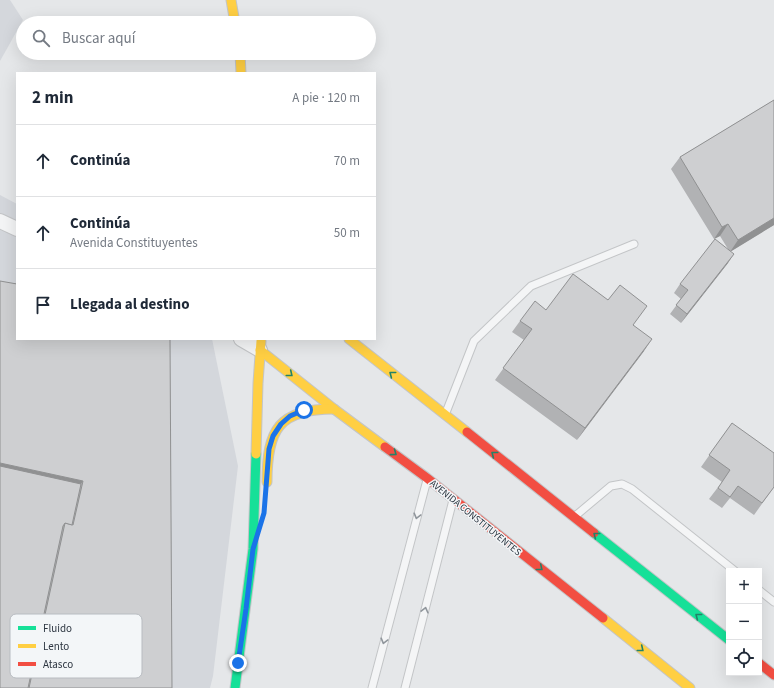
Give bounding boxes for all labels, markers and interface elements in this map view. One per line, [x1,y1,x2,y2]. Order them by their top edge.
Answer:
search box [16,16,376,60]
icon: search [30,27,52,49]
text: Buscar aquí [62,28,135,49]
text: 2 min [32,86,73,110]
text: A pie · 120 m [292,89,360,107]
icon: ahead [32,150,54,172]
text: Continúa [70,150,131,171]
text: 70 m [334,152,360,170]
text: Continúa [70,213,131,234]
icon: ahead [32,222,54,244]
text: 50 m [334,224,360,242]
text: Avenida Constituyentes [70,234,198,252]
icon: arrive [32,294,54,316]
text: Llegada al destino [70,294,190,315]
one-way arrow [286,369,293,376]
one-way arrow [390,371,397,378]
route start [295,401,313,419]
one-way arrow [389,448,396,455]
one-way arrow [492,452,499,459]
street label: AVENIDA CONSTITUYENTES [427,476,524,559]
one-way arrow [413,512,422,519]
one-way arrow [594,533,601,540]
one-way arrow [535,564,542,571]
map controls [726,568,762,676]
button: + [726,568,762,604]
button: − [726,604,762,640]
one-way arrow [421,606,429,613]
one-way arrow [696,613,703,620]
legend [10,614,142,678]
text: Fluido [43,621,72,636]
one-way arrow [380,637,389,644]
text: Lento [43,639,69,654]
button: locate [726,640,762,676]
one-way arrow [637,645,644,652]
route end [229,654,247,672]
text: Atasco [43,657,73,672]

